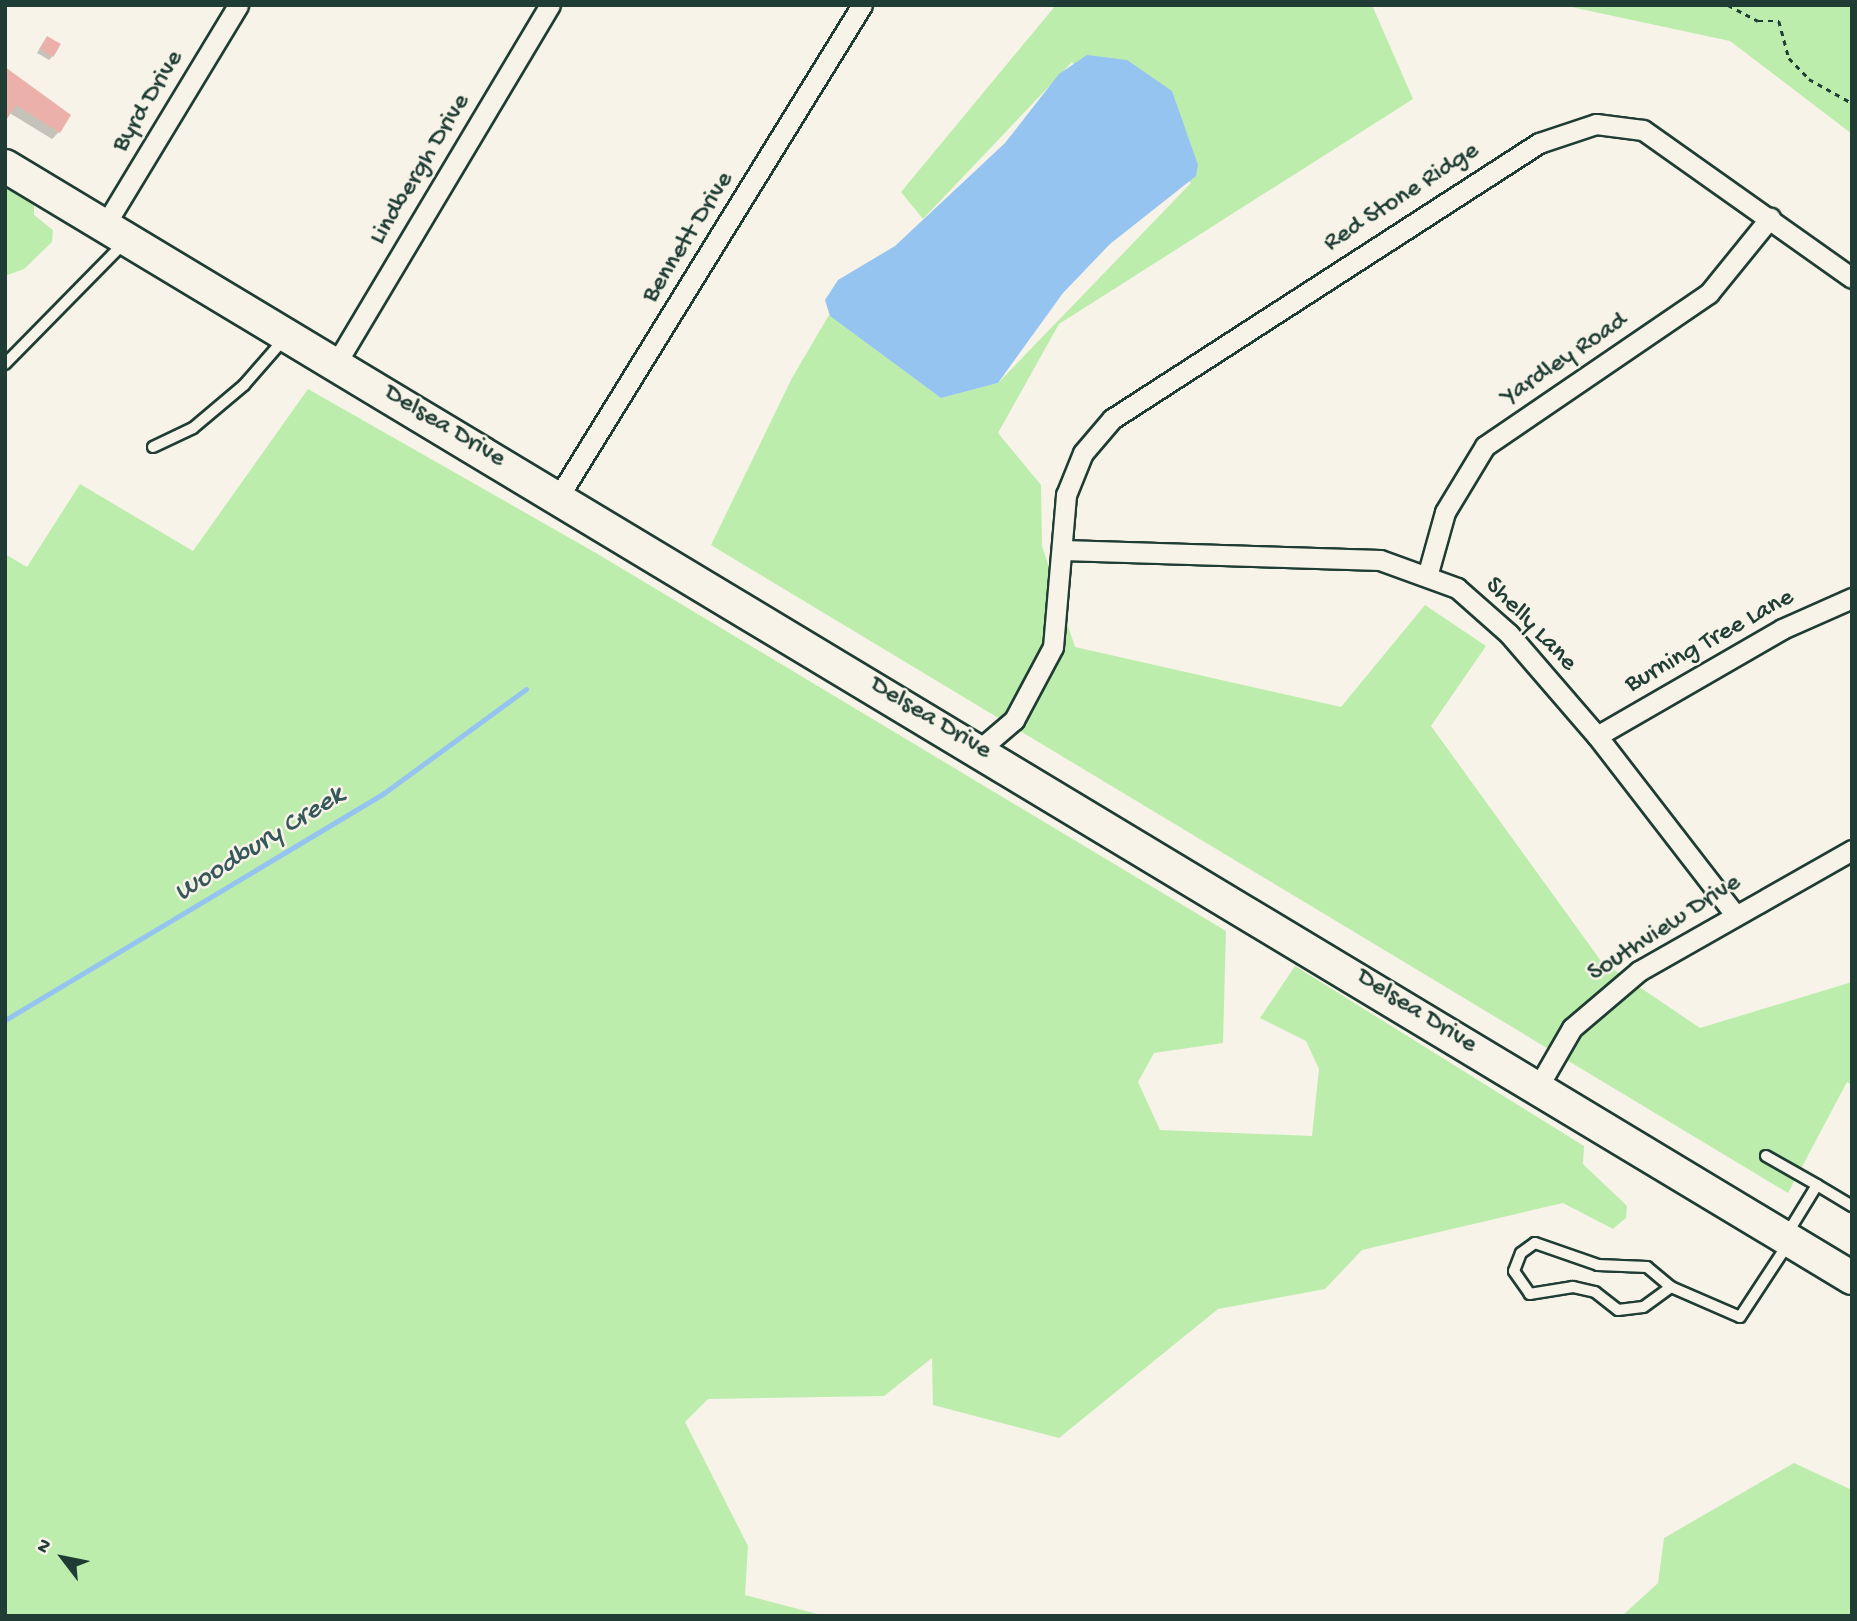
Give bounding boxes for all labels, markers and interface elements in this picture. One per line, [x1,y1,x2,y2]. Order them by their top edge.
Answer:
street label: Byrd Drive [106,45,192,159]
street label: Lindbergh Drive [364,89,478,251]
street label: Red Stone Ridge [1318,136,1486,260]
street label: Bennett Drive [636,167,742,309]
street label: Yardley Road [1496,306,1634,414]
street label: Delsea Drive [378,379,510,475]
street label: Shelly Lane [1477,571,1583,679]
street label: Burning Tree Lane [1620,583,1800,701]
street label: Delsea Drive [864,671,996,767]
water label: Woodbury Creek [169,779,351,911]
street label: Southview Drive [1583,868,1747,990]
street label: Delsea Drive [1350,963,1482,1061]
north arrow [28,1523,98,1593]
text: N [32,1535,58,1558]

